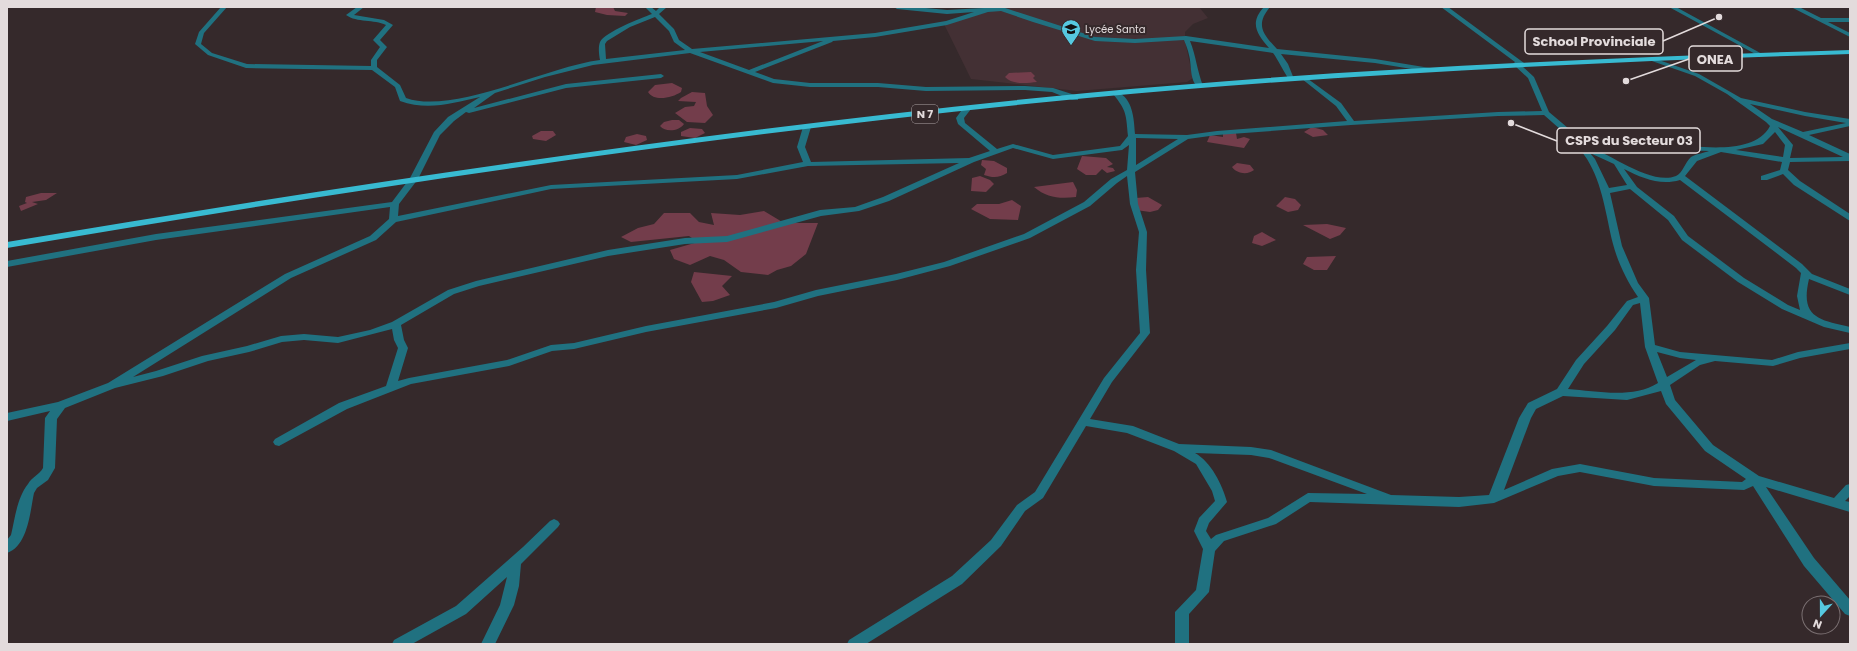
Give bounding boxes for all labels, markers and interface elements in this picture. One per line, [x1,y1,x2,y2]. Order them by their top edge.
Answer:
school or university icon: Lycée Santa [1060,18,1082,46]
place label: Lycée Santa [1085,22,1146,37]
callout: School Provinciale [1525,29,1663,54]
text: School Provinciale [1533,32,1655,51]
callout: ONEA [1689,46,1742,71]
text: ONEA [1697,50,1734,69]
road number: N 7 [912,105,938,123]
callout: CSPS du Secteur 03 [1557,128,1700,153]
text: CSPS du Secteur 03 [1565,131,1693,150]
north arrow [1801,595,1841,635]
text: N [1811,615,1824,633]

